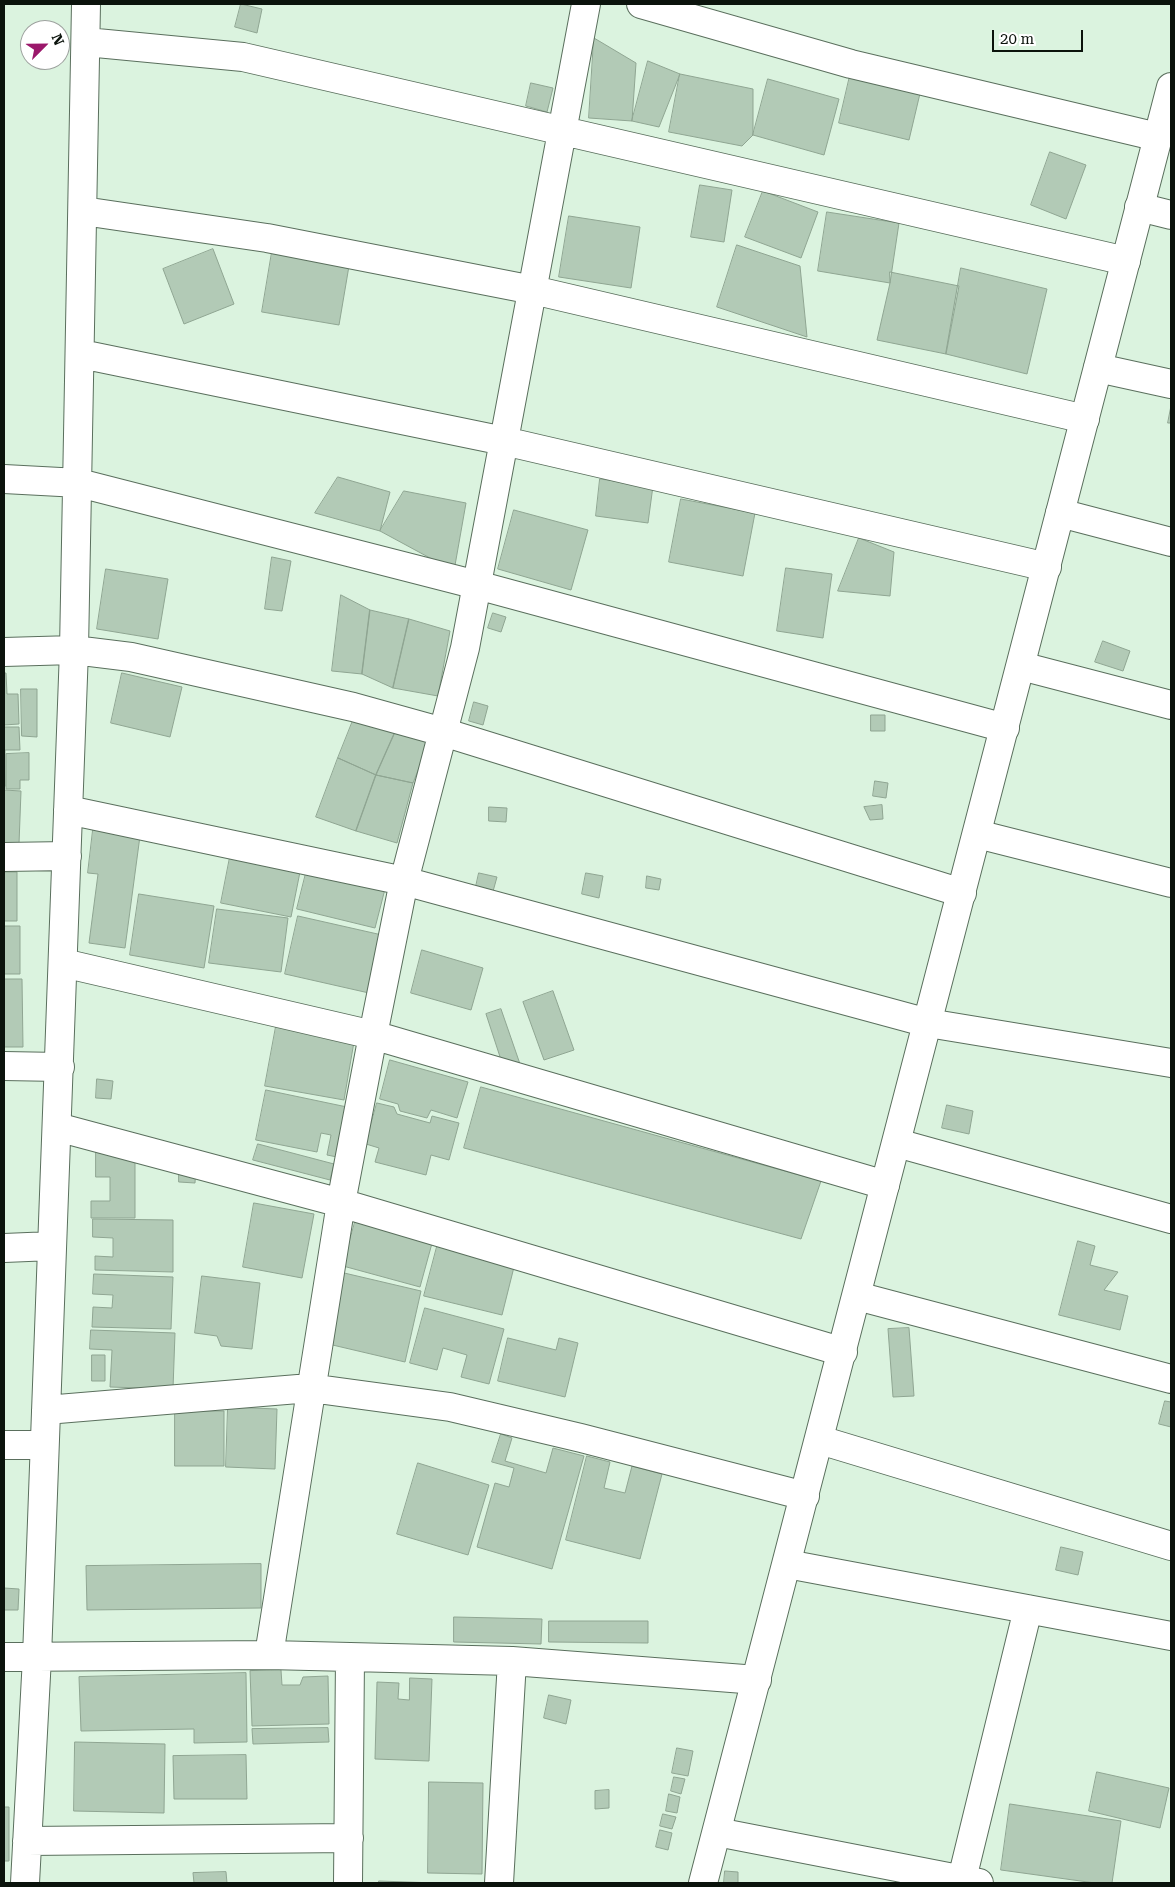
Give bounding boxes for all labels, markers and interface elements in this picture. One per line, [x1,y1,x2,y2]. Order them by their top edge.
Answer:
north arrow [20,20,70,70]
scale bar [995,20,1086,52]
text: 20 m [1000,30,1034,48]
text: N [48,31,67,48]

